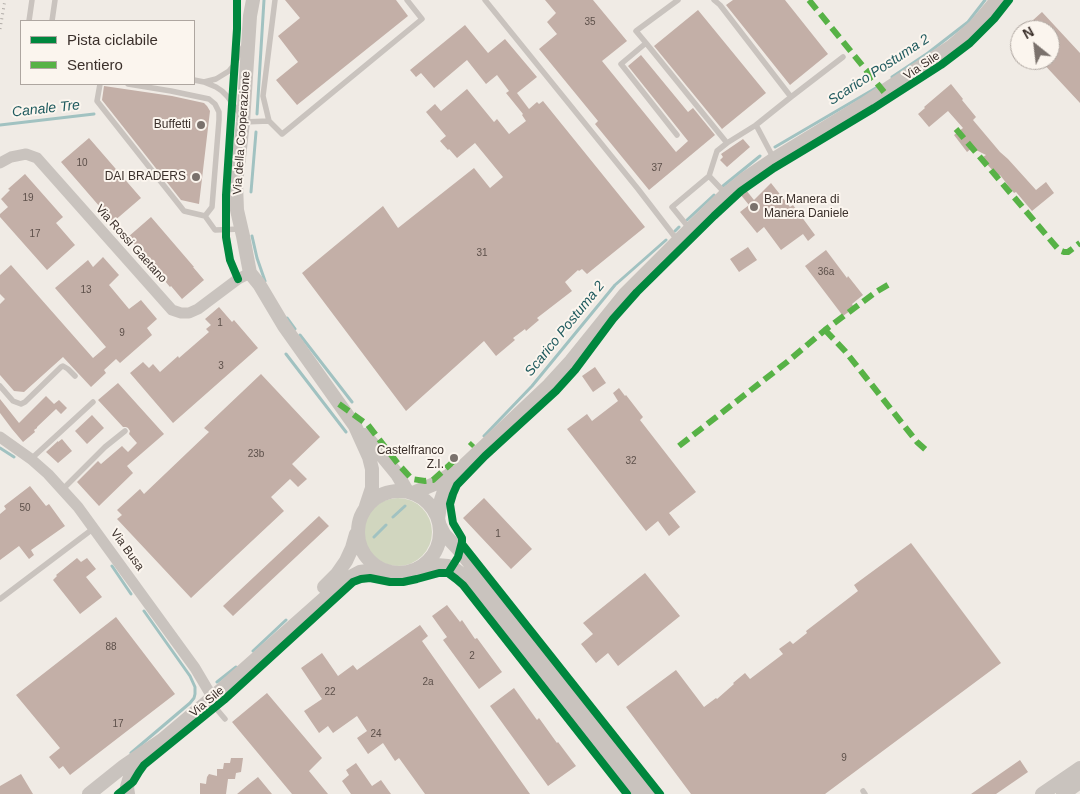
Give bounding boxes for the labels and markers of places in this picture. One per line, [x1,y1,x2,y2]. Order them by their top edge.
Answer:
place label: Buffetti [154,118,191,132]
marker: Buffetti [195,119,207,131]
place label: DAI BRADERS [105,170,186,184]
marker: DAI BRADERS [190,171,202,183]
place label: Bar Manera di Manera Daniele [764,193,849,221]
marker: Bar Manera di Manera Daniele [748,201,760,213]
place label: Castelfranco Z.I. [377,444,444,472]
marker: Castelfranco Z.I. [448,452,460,464]

